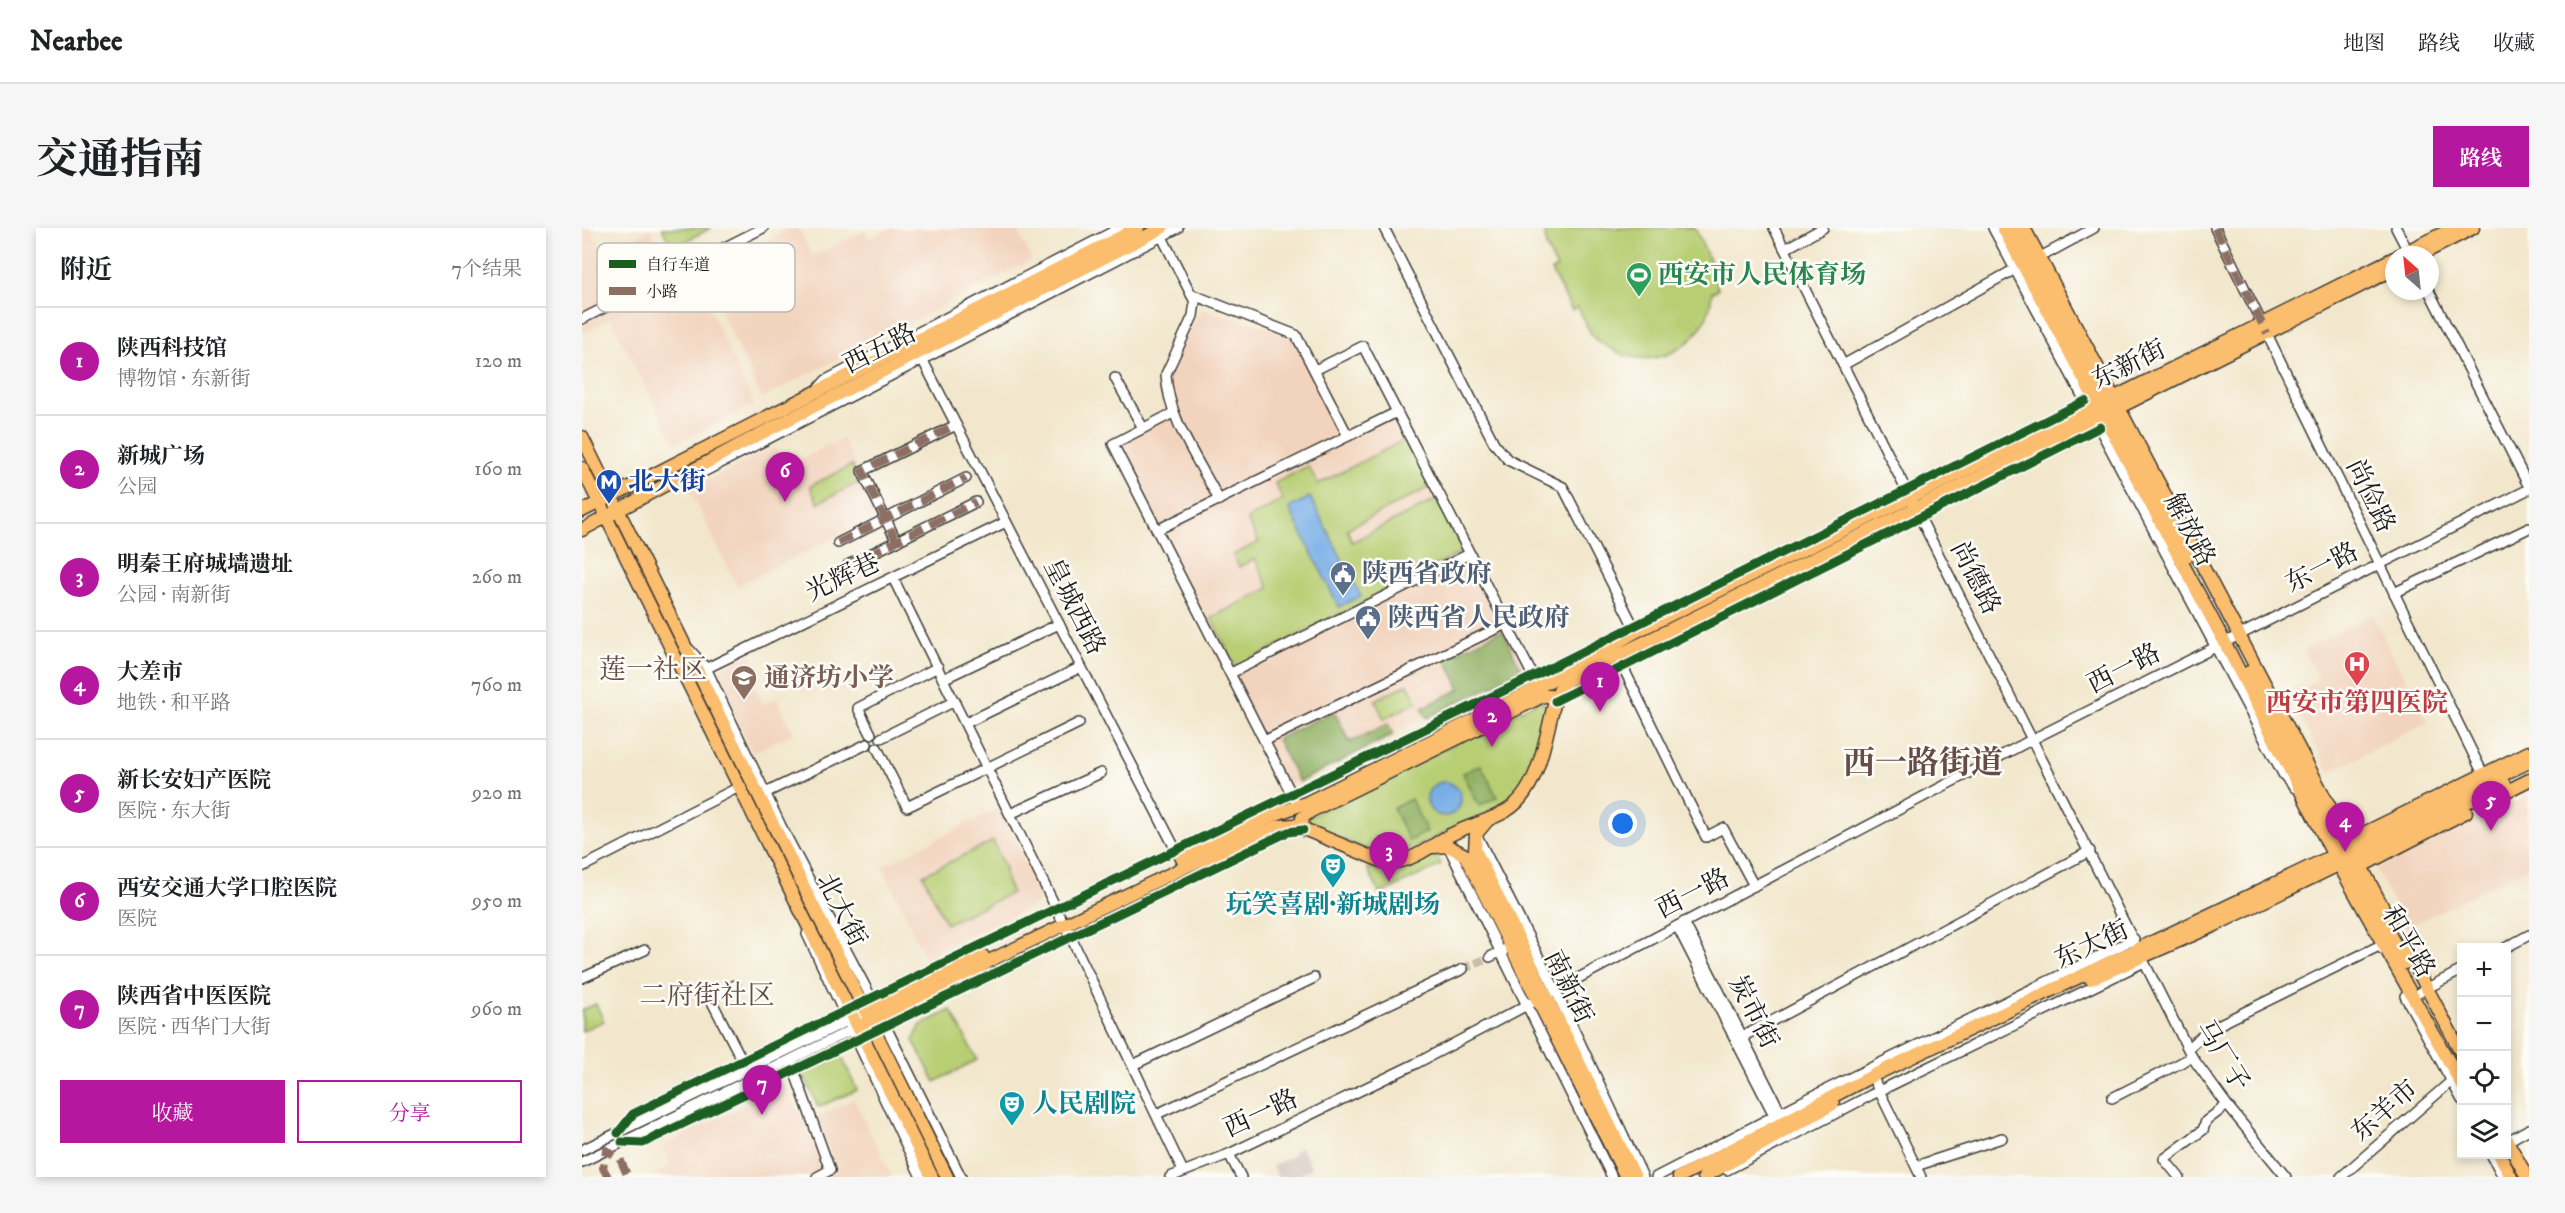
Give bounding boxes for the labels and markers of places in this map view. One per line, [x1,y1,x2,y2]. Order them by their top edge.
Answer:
place label: 西安市人民体育场 [1658,259,1866,292]
sports icon: 西安市人民体育场 [1624,260,1654,298]
pin: 6 [766,452,804,502]
place label: 北大街 [628,466,706,499]
metro station icon: 北大街 [594,467,624,505]
place label: 陕西省政府 [1362,558,1492,591]
public building icon: 陕西省政府 [1328,559,1358,597]
place label: 陕西省人民政府 [1388,602,1570,635]
public building icon: 陕西省人民政府 [1353,603,1383,641]
hospital icon: 西安市第四医院 [2342,649,2372,687]
place label: 通济坊小学 [764,662,894,695]
pin: 1 [1580,662,1620,712]
school or university icon: 通济坊小学 [729,663,759,701]
place label: 西安市第四医院 [2266,687,2448,720]
pin: 2 [1472,698,1512,747]
pin: 5 [2472,782,2510,831]
pin: 4 [2326,802,2364,852]
pin: 3 [1370,832,1408,882]
theatre icon: 玩笑喜剧·新城剧场 [1318,851,1348,889]
place label: 玩笑喜剧·新城剧场 [1226,889,1440,922]
pin: 7 [742,1066,782,1115]
place label: 人民剧院 [1032,1088,1136,1121]
theatre icon: 人民剧院 [997,1089,1027,1127]

